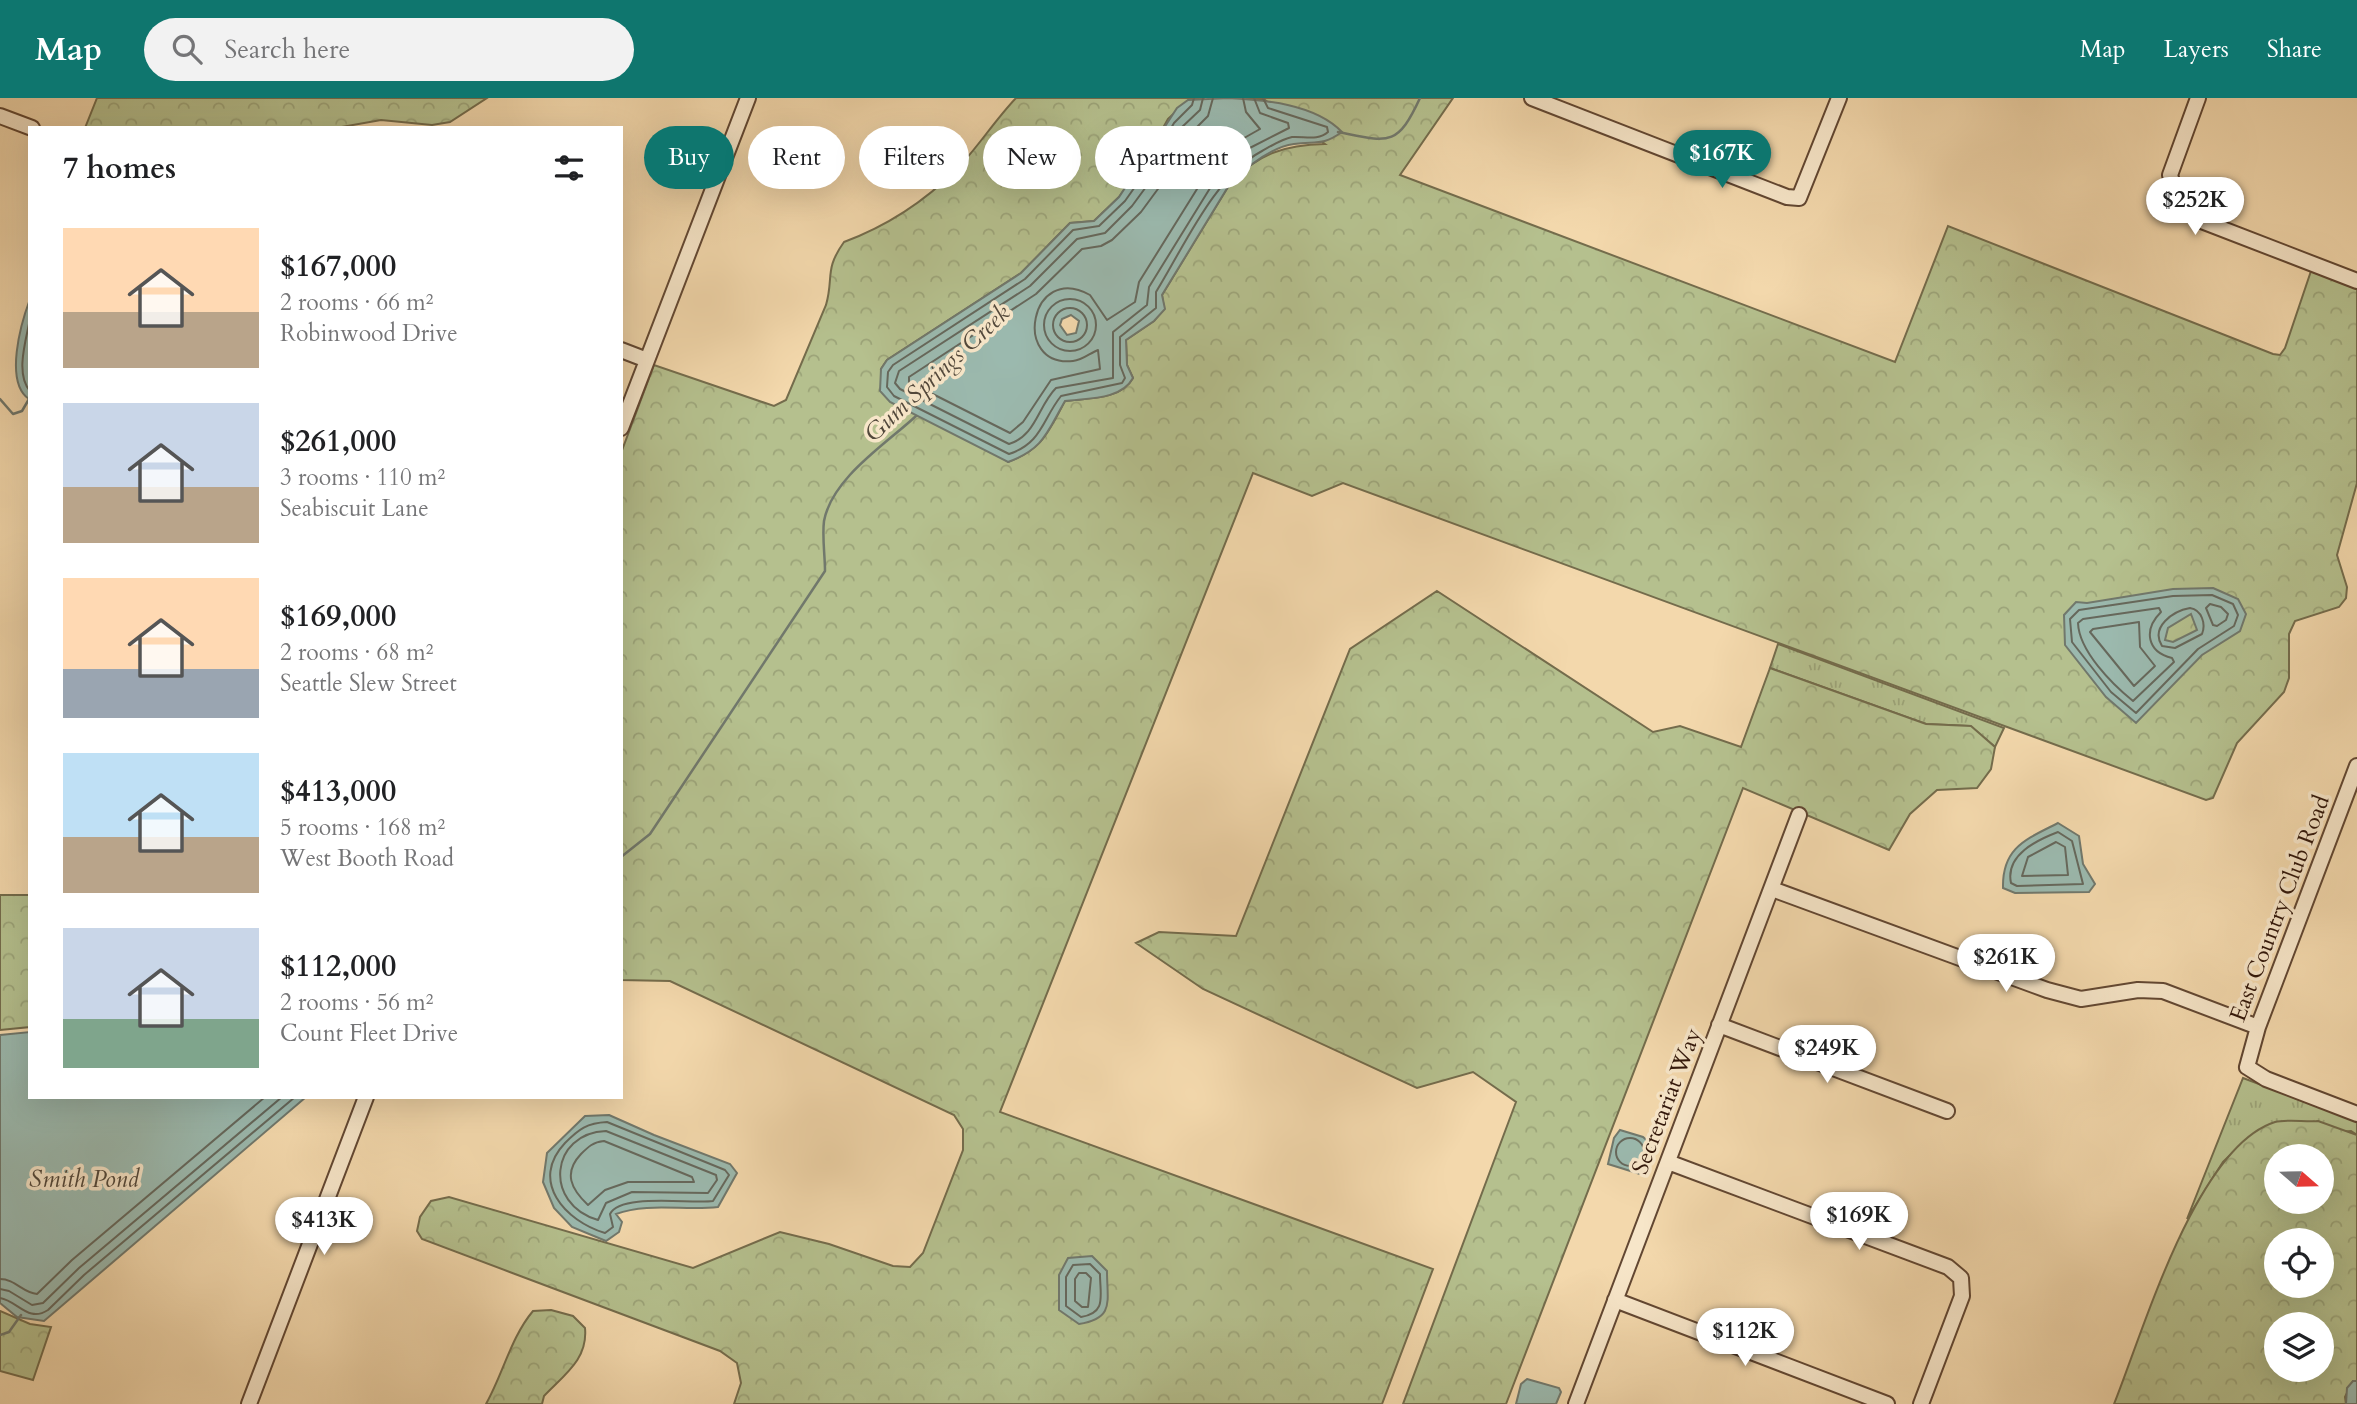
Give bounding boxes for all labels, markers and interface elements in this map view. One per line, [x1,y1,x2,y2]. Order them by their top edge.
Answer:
search box [144,18,634,81]
text: Map [35,27,102,72]
icon: search [168,30,206,68]
text: Search here [224,32,350,67]
text: Map [2080,33,2126,66]
text: Layers [2164,33,2229,66]
text: Share [2267,33,2322,66]
chip: Buy [644,126,734,189]
chip: Rent [748,126,845,189]
chip: Filters [859,126,969,189]
chip: New [983,126,1081,189]
chip: Apartment [1095,126,1252,189]
pin: $167K [1673,130,1771,190]
text: $167K [1689,137,1755,168]
text: 7 homes [63,148,176,189]
icon: filters [550,149,588,187]
pin: $252K [2146,178,2244,237]
text: $252K [2162,184,2228,215]
text: $167,000 [280,246,396,287]
icon: home [119,256,203,340]
text: 2 rooms · 66 m² [280,287,433,318]
water label: Gum Springs Creek [857,297,1017,450]
text: Robinwood Drive [280,318,458,349]
text: $261,000 [280,421,396,462]
icon: home [119,431,203,515]
text: 3 rooms · 110 m² [280,462,445,493]
text: Seabiscuit Lane [280,493,429,524]
text: $169,000 [280,596,396,637]
icon: home [119,606,203,690]
text: 2 rooms · 68 m² [280,637,433,668]
text: Seattle Slew Street [280,668,457,699]
text: $413,000 [280,771,396,812]
icon: home [119,781,203,865]
street label: East Country Club Road [2222,790,2337,1026]
text: 5 rooms · 168 m² [280,812,445,843]
text: West Booth Road [280,843,454,874]
pin: $261K [1957,934,2055,994]
text: $261K [1973,941,2039,972]
text: $112,000 [280,946,396,987]
icon: home [119,956,203,1040]
text: 2 rooms · 56 m² [280,987,433,1018]
text: Count Fleet Drive [280,1018,458,1049]
street label: Secretariat Way [1624,1024,1709,1179]
pin: $249K [1778,1026,1876,1085]
text: $249K [1794,1032,1860,1063]
north arrow [2264,1144,2334,1214]
map controls [2264,1144,2334,1382]
water label: Smith Pond [29,1163,140,1196]
pin: $169K [1810,1192,1908,1252]
pin: $413K [275,1198,373,1257]
text: $169K [1826,1199,1892,1230]
text: $413K [291,1204,357,1235]
button: locate [2264,1228,2334,1298]
pin: $112K [1696,1308,1794,1368]
button: layers [2264,1312,2334,1382]
text: $112K [1712,1315,1778,1346]

